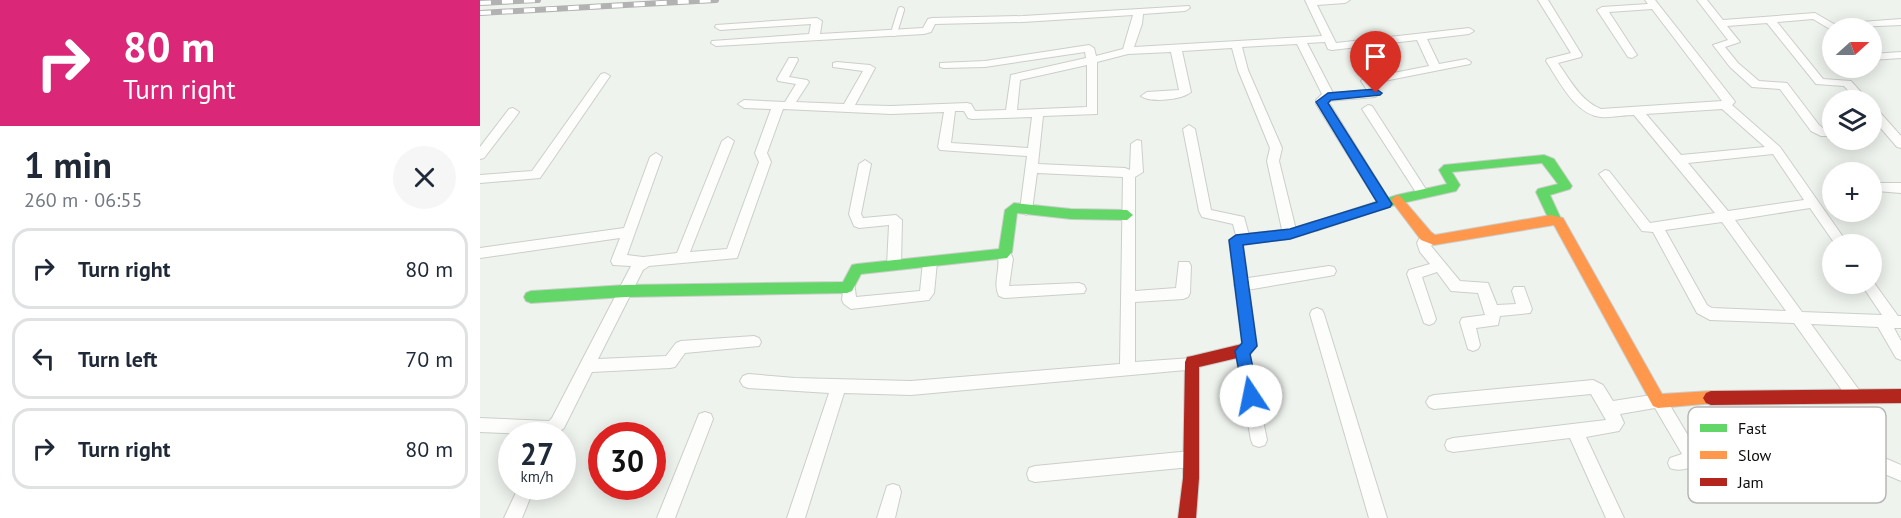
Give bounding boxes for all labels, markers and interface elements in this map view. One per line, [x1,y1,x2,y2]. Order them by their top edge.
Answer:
north arrow [1822,18,1882,78]
map controls [1822,18,1882,294]
text: 80 m [123,19,215,74]
icon: right [24,24,102,102]
pin [1350,31,1401,93]
icon: arrive [1359,40,1392,73]
text: Turn right [123,72,236,106]
button: layers [1822,90,1882,150]
text: 1 min [24,141,112,188]
button: close [393,146,456,209]
button: + [1822,162,1882,222]
text: 260 m · 06:55 [24,187,142,213]
button: − [1822,234,1882,294]
icon: right [27,252,60,285]
text: Turn right [78,255,170,283]
text: 80 m [405,255,453,283]
icon: left [27,342,60,375]
text: Turn left [78,345,158,373]
text: 70 m [405,345,453,373]
position arrow [1219,364,1283,428]
legend [1688,407,1886,503]
text: Fast [1738,418,1767,438]
speed limit sign: 30 [588,422,666,500]
icon: right [27,432,60,465]
text: 27 [520,434,554,473]
text: Turn right [78,435,170,463]
text: 80 m [405,435,453,463]
text: Slow [1738,445,1772,465]
text: km/h [521,467,553,486]
text: Jam [1737,472,1764,492]

